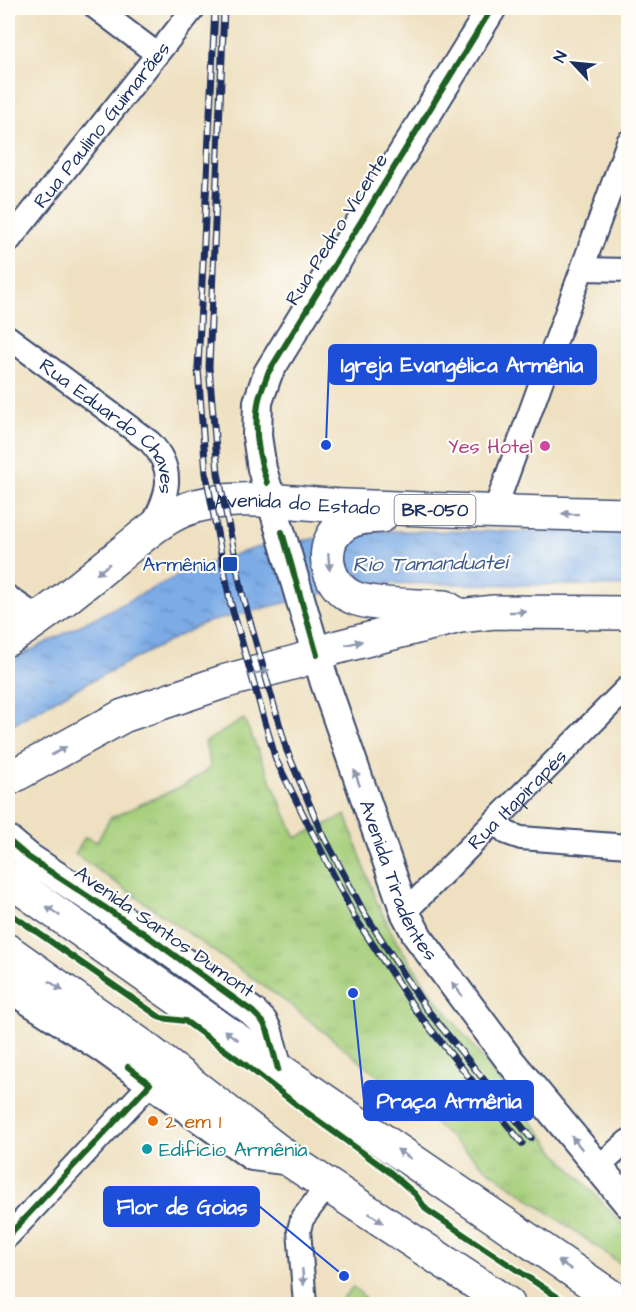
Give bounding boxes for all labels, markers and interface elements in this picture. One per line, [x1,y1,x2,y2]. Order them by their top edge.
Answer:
north arrow [543,33,603,93]
street label: Rua Paulino Guimarães [27,36,177,215]
text: N [548,48,573,66]
street label: Rua Pedro Vicente [279,148,395,311]
callout: Igreja Evangélica Armênia [329,345,596,384]
text: Igreja Evangélica Armênia [341,351,584,382]
street label: Rua Eduardo Chaves [33,352,180,496]
place label: Yes Hotel [448,433,533,461]
marker: Yes Hotel [538,439,552,453]
street label: Avenida do Estado [212,487,381,522]
road number: BR-050 [394,495,476,525]
one-way arrow [561,509,580,519]
water label: Rio Tamanduateí [352,548,511,579]
place label: Armênia [143,551,216,579]
one-way arrow [324,553,334,572]
marker: Armênia [221,555,239,573]
one-way arrow [95,562,110,574]
one-way arrow [509,607,528,617]
one-way arrow [345,638,363,648]
one-way arrow [252,667,270,676]
street label: Rua Itapirapés [461,743,574,856]
one-way arrow [51,746,68,756]
one-way arrow [352,769,362,787]
street label: Avenida Tiradentes [352,796,444,967]
street label: Avenida Santos Dumont [69,859,260,1005]
one-way arrow [46,905,62,917]
one-way arrow [48,980,64,991]
one-way arrow [451,982,463,997]
one-way arrow [223,1029,239,1041]
callout: Praça Armênia [364,1081,533,1120]
text: Praça Armênia [376,1087,522,1116]
place label: 2 em 1 [165,1108,222,1136]
marker: 2 em 1 [146,1114,160,1128]
one-way arrow [570,1135,583,1151]
place label: Edifício Armênia [159,1136,307,1164]
marker: Edifício Armênia [140,1142,154,1156]
one-way arrow [396,1149,412,1160]
callout: Flor de Goias [104,1187,259,1226]
text: Flor de Goias [117,1193,248,1222]
one-way arrow [368,1212,384,1223]
one-way arrow [557,1259,573,1271]
one-way arrow [298,1268,308,1287]

